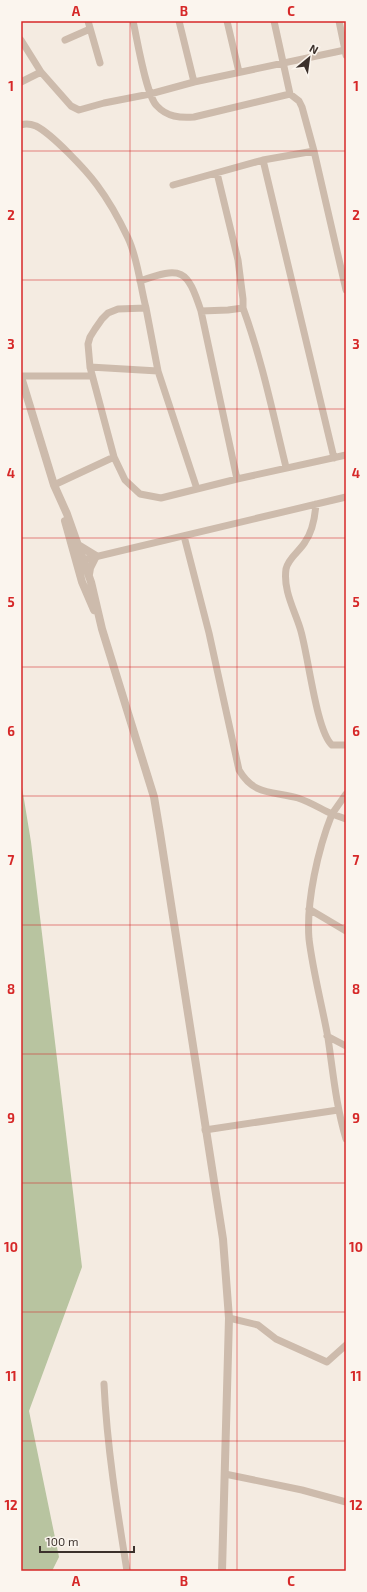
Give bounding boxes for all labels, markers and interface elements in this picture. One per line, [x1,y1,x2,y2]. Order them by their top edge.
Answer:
text: A [72,3,81,19]
text: B [180,3,188,19]
text: C [287,3,295,19]
north arrow [289,38,329,78]
text: N [307,41,321,56]
text: 1 [8,78,14,94]
text: 1 [353,78,359,94]
text: 2 [7,207,15,223]
text: 2 [352,207,360,223]
text: 3 [7,336,15,352]
text: 3 [352,336,360,352]
text: 4 [7,465,15,481]
text: 4 [352,465,360,481]
text: 5 [7,594,15,610]
text: 5 [352,594,360,610]
text: 6 [7,723,15,739]
text: 6 [352,723,360,739]
text: 7 [8,852,15,868]
text: 7 [353,852,360,868]
text: 8 [7,981,15,997]
text: 8 [352,981,360,997]
text: 9 [7,1110,15,1126]
text: 9 [352,1110,360,1126]
text: 10 [4,1239,18,1255]
text: 10 [349,1239,363,1255]
text: 11 [5,1368,17,1384]
text: 11 [350,1368,362,1384]
text: 12 [4,1497,18,1513]
text: 12 [349,1497,363,1513]
scale bar [40,1528,134,1554]
text: 100 m [46,1534,78,1548]
text: A [72,1573,81,1589]
text: B [180,1573,188,1589]
text: C [287,1573,295,1589]

